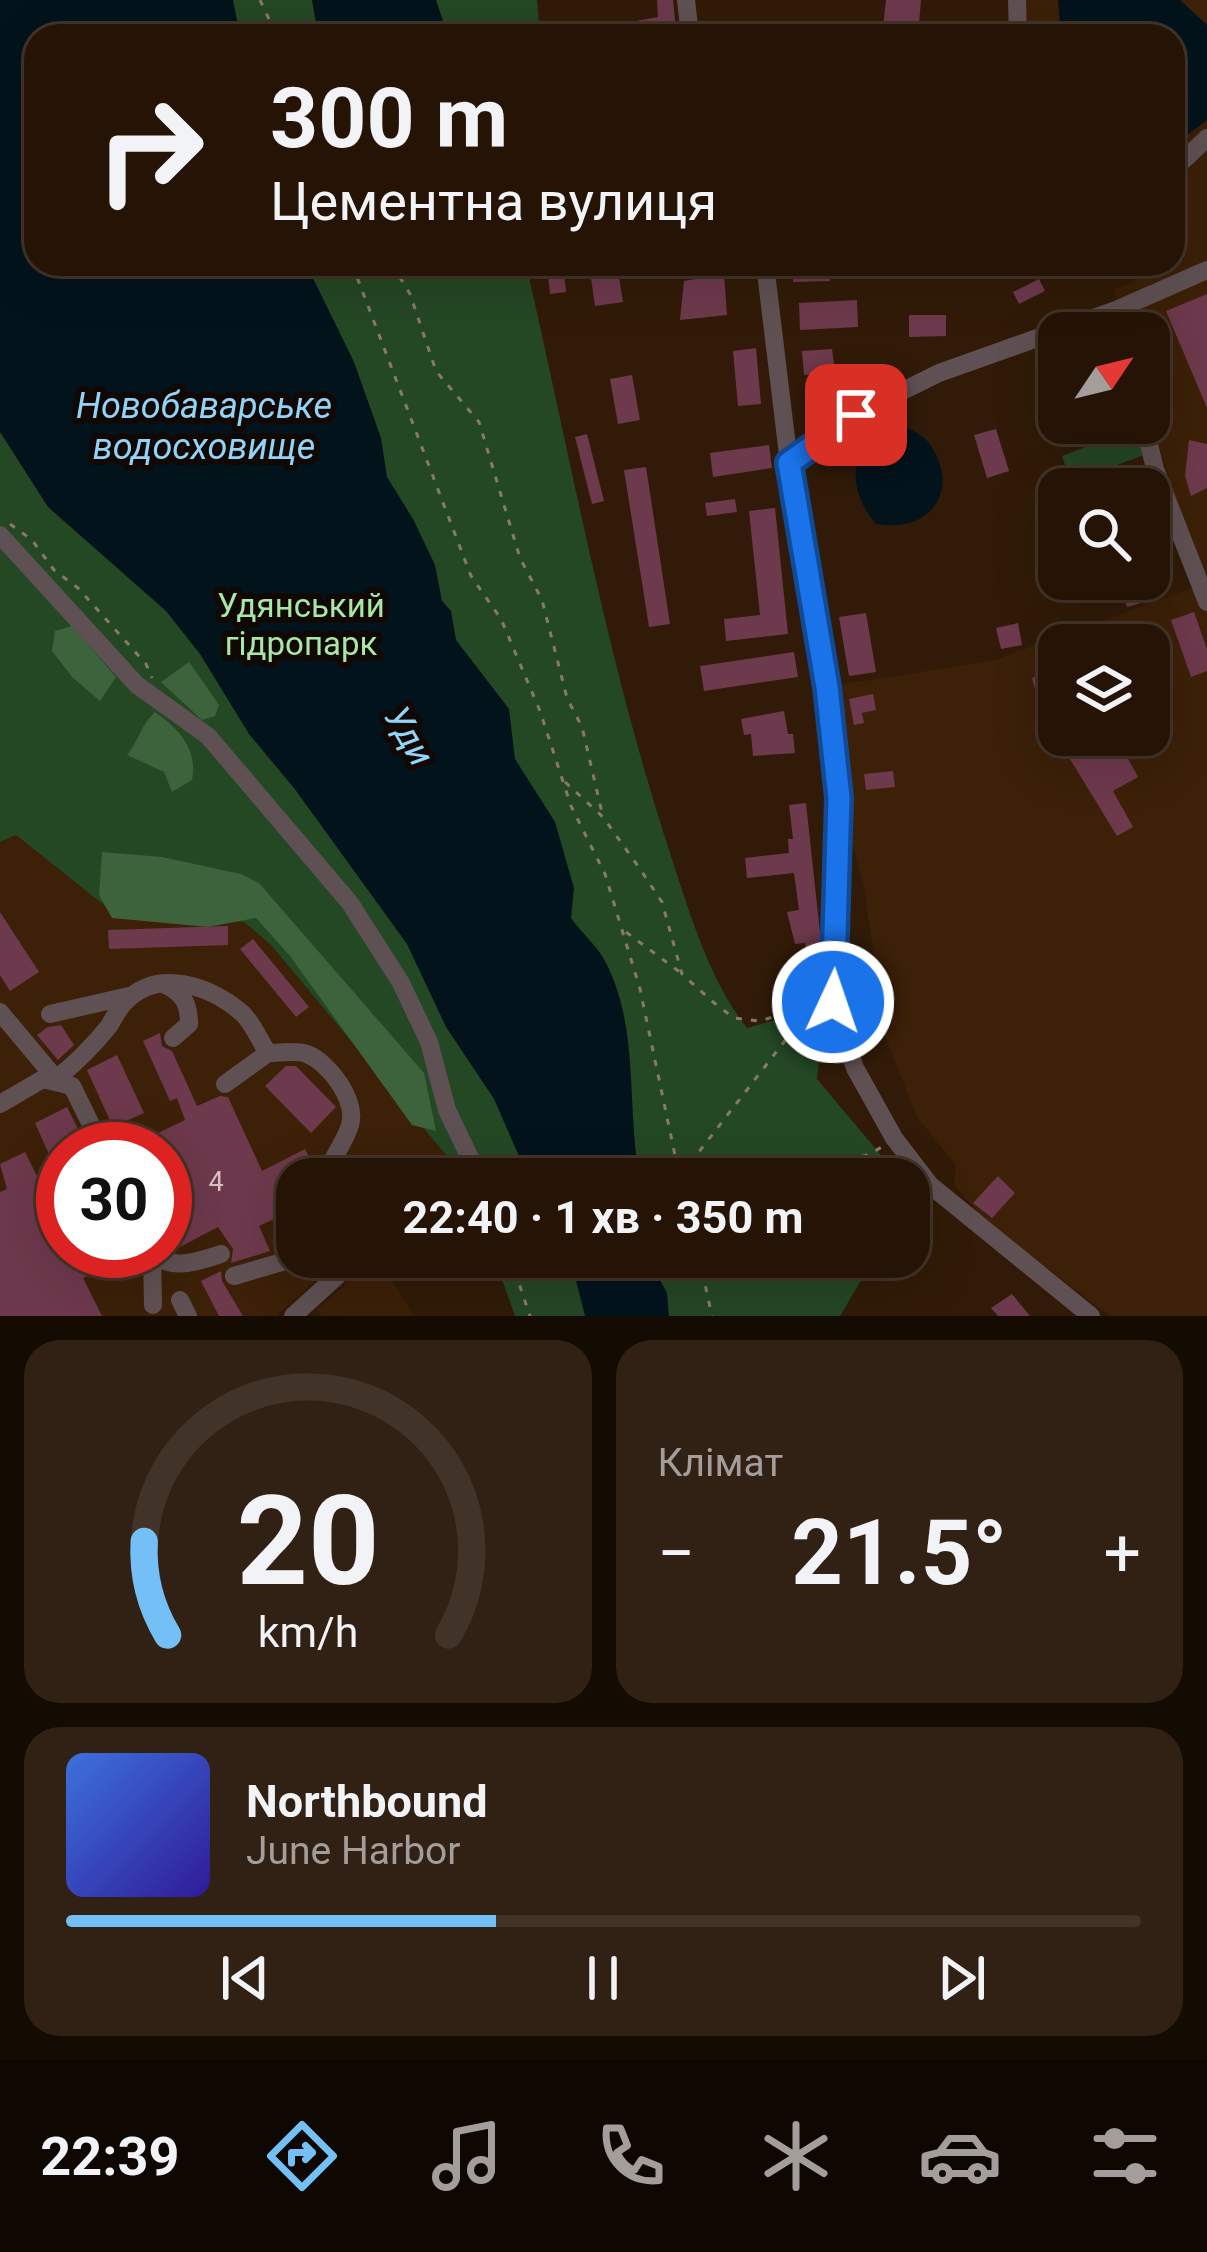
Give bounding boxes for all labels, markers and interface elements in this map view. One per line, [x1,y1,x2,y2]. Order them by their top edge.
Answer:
text: 300 m [270,69,508,168]
icon: right [72,72,228,228]
text: Цементна вулиця [270,170,717,233]
north arrow [1038,312,1170,444]
map controls [1038,312,1170,756]
pin [805,364,907,466]
icon: arrive [823,382,889,448]
water label: Новобаварське водосховище [76,385,332,468]
button: search [1038,468,1170,600]
park label: Удянський гідропарк [217,586,385,663]
button: layers [1038,624,1170,756]
water label: Уди [375,699,443,773]
position arrow [770,939,896,1065]
speed limit sign: 30 [36,1122,192,1278]
house number: 4 [208,1166,224,1198]
text: 22:40 · 1 хв · 350 m [403,1191,803,1244]
text: Клімат [658,1440,783,1486]
text: 20 [236,1468,379,1614]
text: 21.5° [791,1501,1007,1606]
text: − [658,1515,695,1592]
text: + [1104,1515,1141,1592]
text: km/h [257,1606,358,1656]
text: Northbound [246,1775,488,1828]
text: June Harbor [246,1828,461,1874]
icon: previous [212,1945,278,2011]
icon: pause [570,1945,636,2011]
icon: next [929,1945,995,2011]
icon: directions [260,2114,344,2198]
icon: music [425,2114,509,2198]
icon: phone [589,2114,673,2198]
icon: climate [754,2114,838,2198]
icon: car [918,2114,1002,2198]
icon: filters [1083,2114,1167,2198]
text: 22:39 [40,2125,179,2188]

